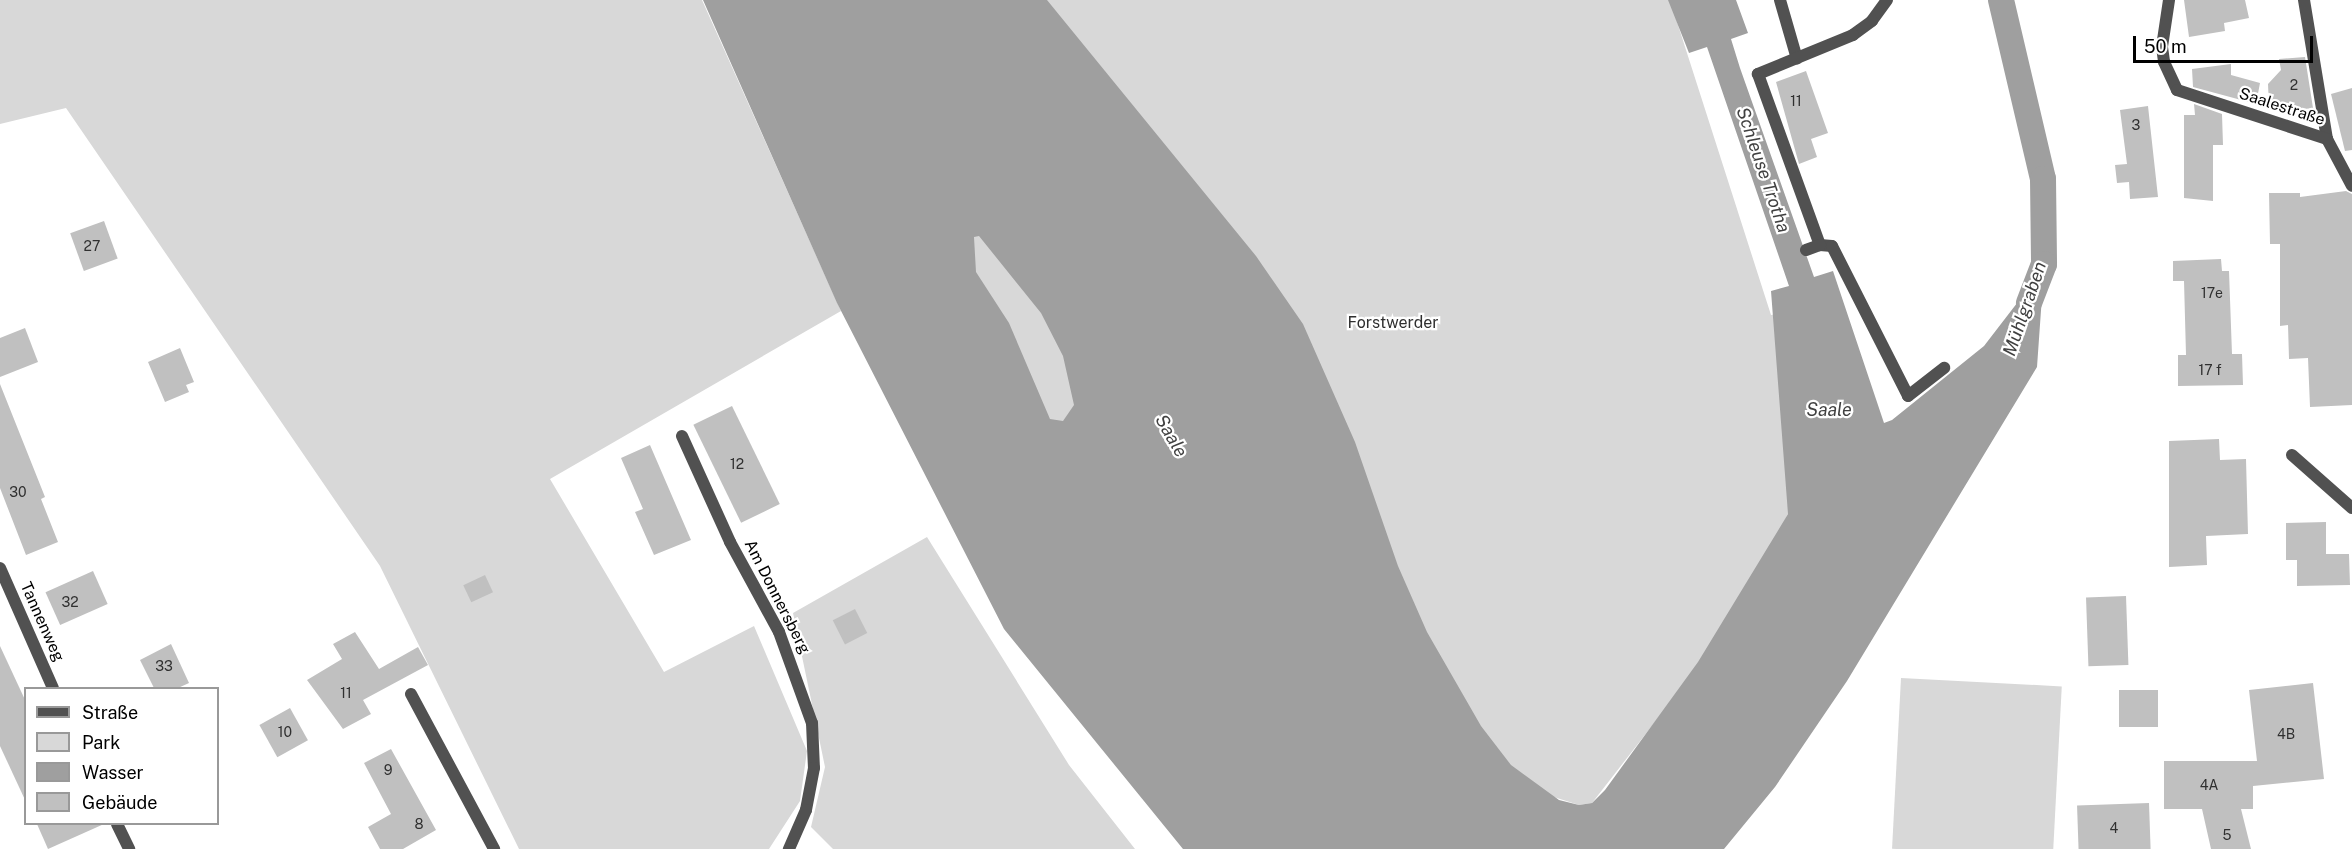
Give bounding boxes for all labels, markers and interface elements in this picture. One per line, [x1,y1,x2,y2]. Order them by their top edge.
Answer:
scale bar [2136,24,2316,62]
text: 50 m [2144,36,2187,57]
house number: 2 [2290,77,2298,93]
street label: Saalestraße [2237,84,2327,130]
house number: 11 [1790,93,1802,109]
water label: Schleuse Trotha [1731,104,1795,236]
house number: 3 [2132,117,2140,133]
house number: 27 [84,238,100,254]
water label: Mühlgraben [1999,259,2051,359]
house number: 17e [2201,285,2223,301]
park label: Forstwerder [1347,313,1439,333]
house number: 17 f [2198,362,2222,378]
water label: Saale [1806,399,1852,421]
water label: Saale [1150,411,1192,461]
house number: 12 [730,456,744,472]
house number: 30 [9,484,27,500]
street label: Am Donnersberg [740,537,814,657]
street label: Tannenweg [16,579,68,665]
house number: 32 [61,594,79,610]
house number: 33 [155,658,173,674]
house number: 11 [340,685,352,701]
legend [24,687,219,825]
text: Straße [82,702,138,723]
house number: 10 [278,724,292,740]
house number: 4B [2277,726,2295,742]
text: Park [82,732,120,753]
text: Wasser [82,762,144,783]
house number: 9 [384,762,392,778]
house number: 4A [2200,777,2218,793]
text: Gebäude [82,792,157,813]
house number: 8 [414,816,424,832]
house number: 4 [2110,820,2118,836]
house number: 5 [2223,827,2231,843]

